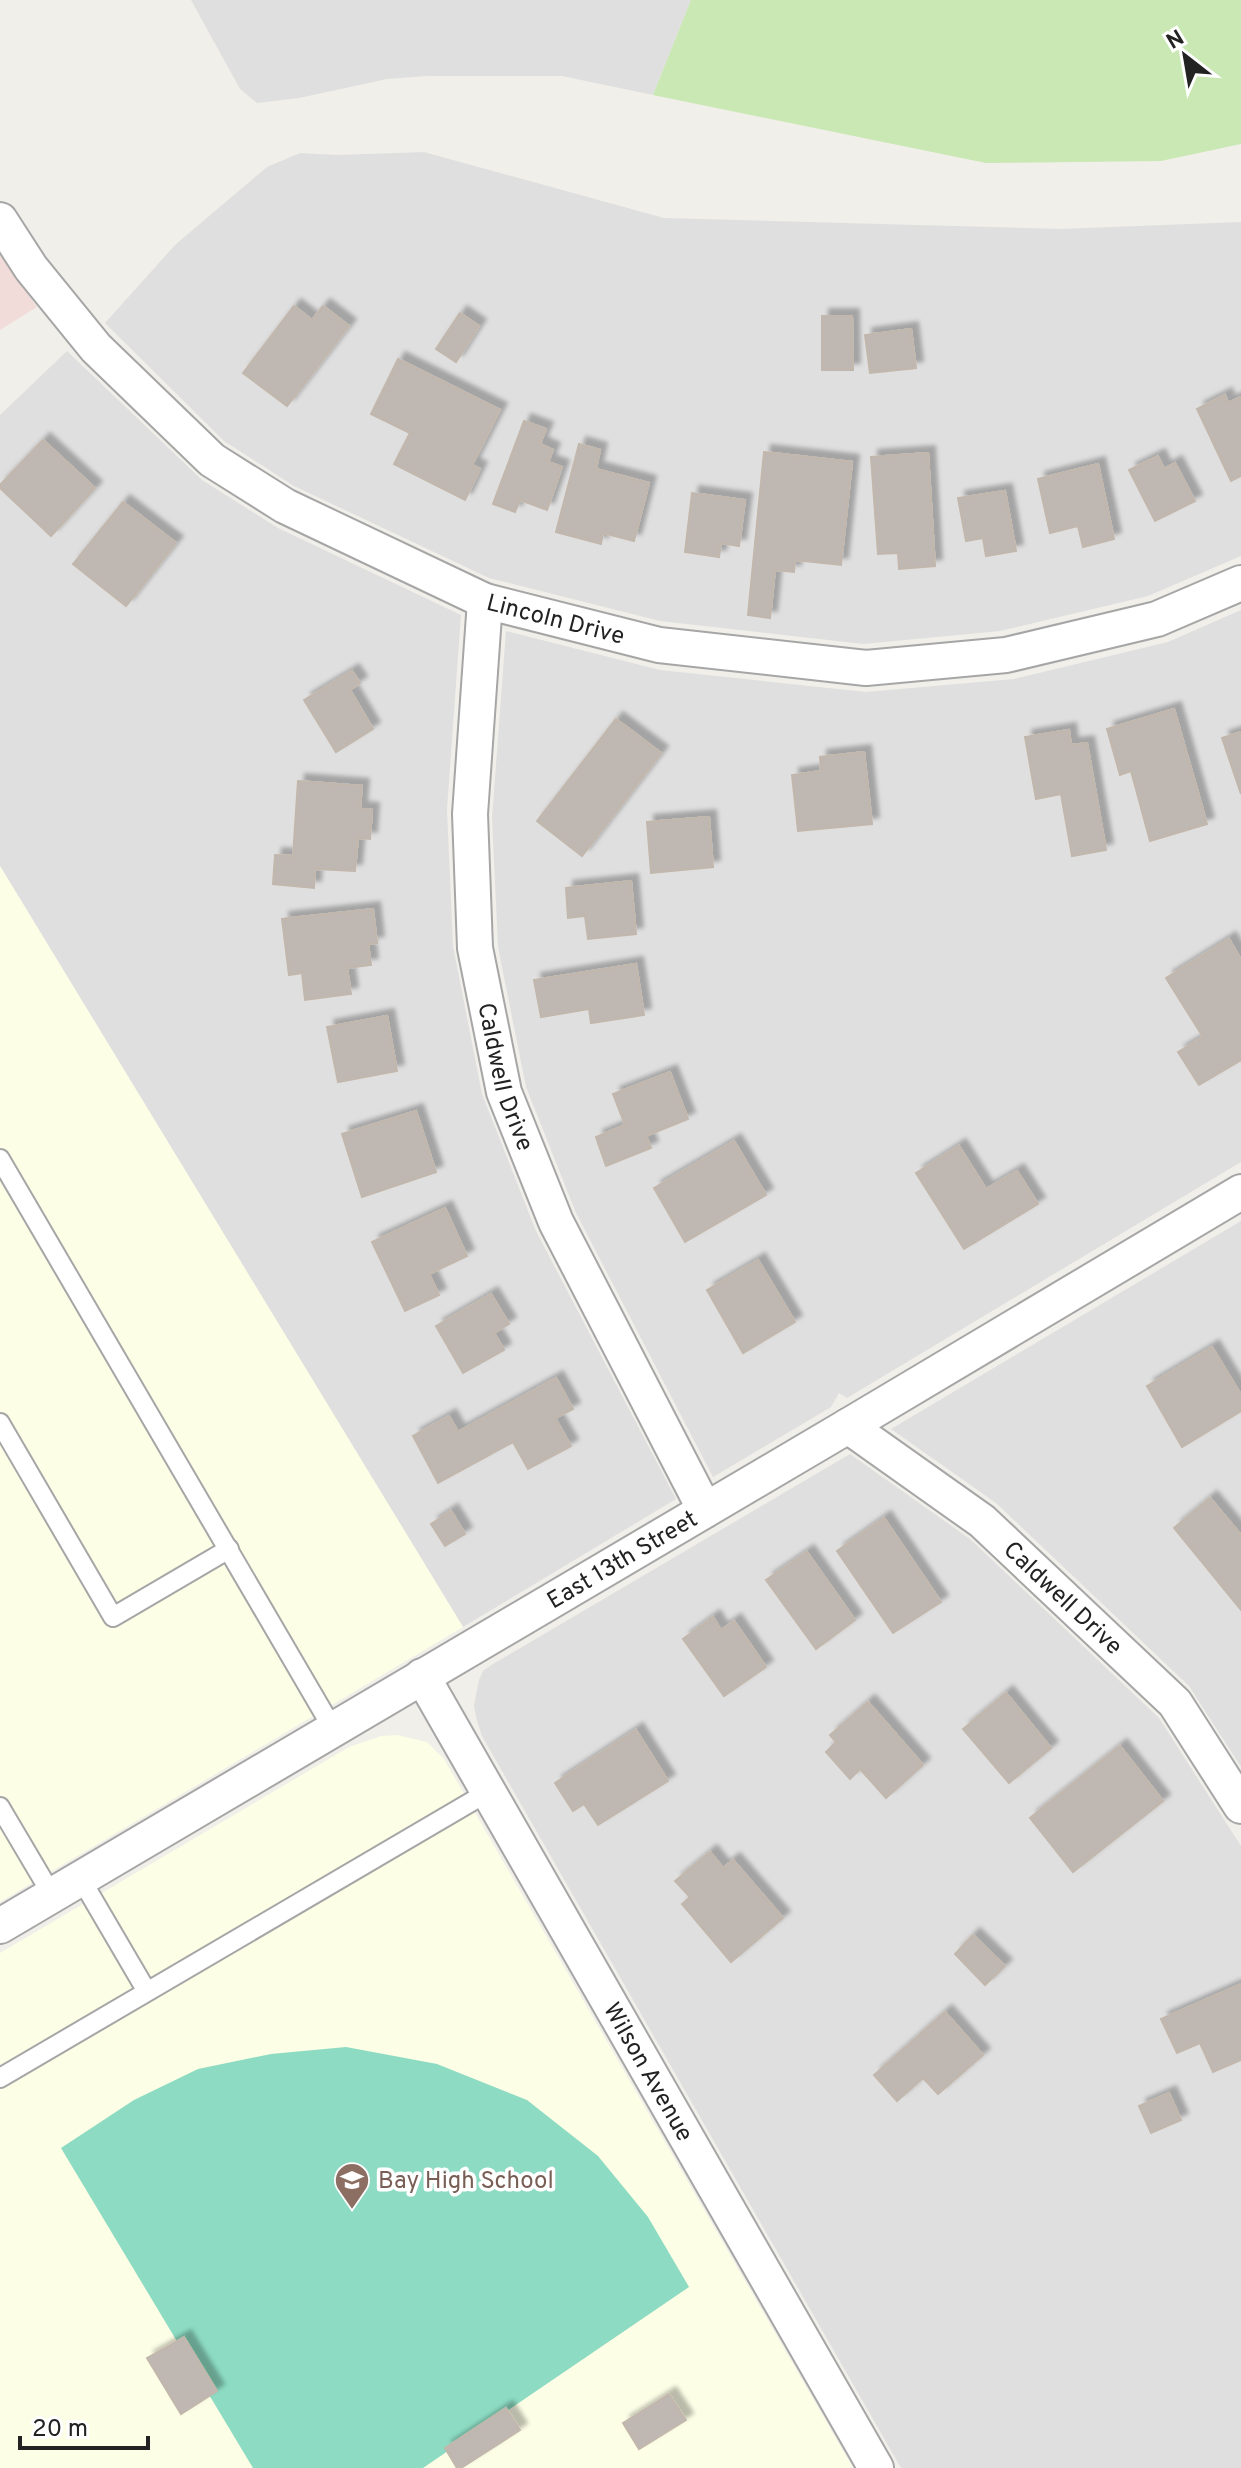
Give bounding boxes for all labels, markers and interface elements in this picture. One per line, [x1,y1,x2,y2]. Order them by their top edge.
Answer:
north arrow [1145,16,1225,96]
text: N [1162,25,1190,57]
street label: Lincoln Drive [483,589,627,653]
street label: Caldwell Drive [469,1000,539,1156]
street label: East 13th Street [542,1505,704,1617]
street label: Caldwell Drive [996,1536,1128,1662]
street label: Wilson Avenue [595,1998,699,2147]
school or university icon: Bay High School [333,2161,371,2211]
place label: Bay High School [378,2167,554,2197]
scale bar [20,2400,148,2450]
text: 20 m [32,2415,88,2445]

